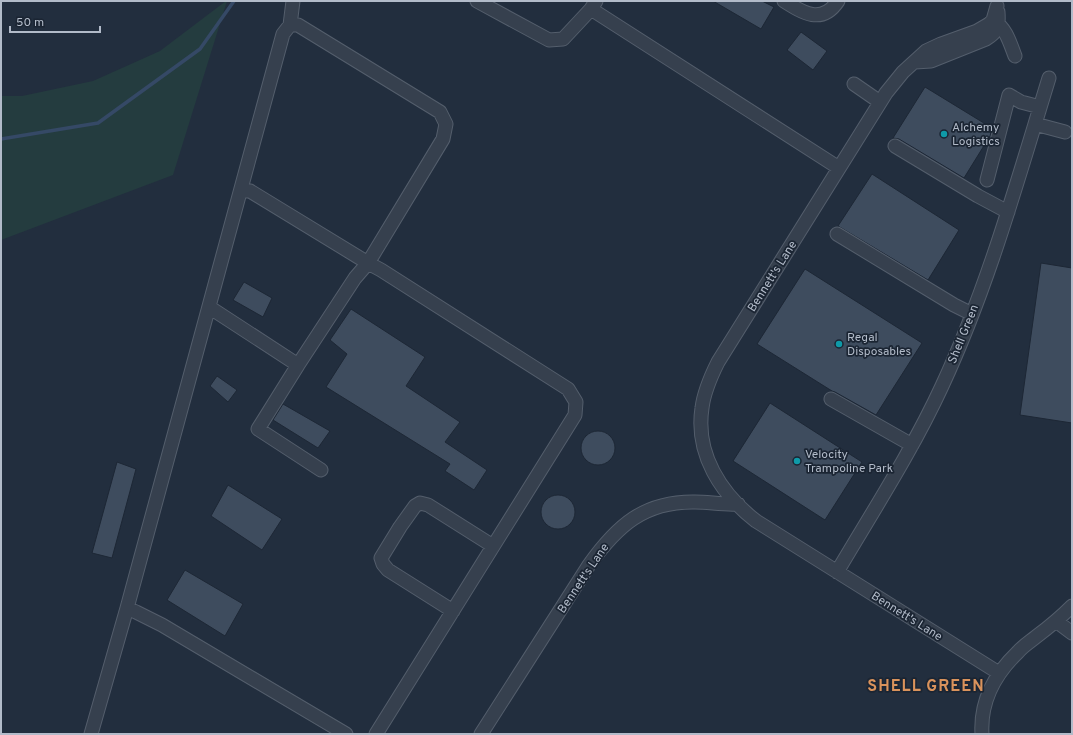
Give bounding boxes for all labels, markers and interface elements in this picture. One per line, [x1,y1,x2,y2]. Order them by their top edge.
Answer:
scale bar [10,8,100,34]
text: 50 m [16,15,44,31]
place label: Alchemy Logistics [952,120,1000,150]
marker: Alchemy Logistics [939,129,949,139]
street label: Bennett's Lane [745,238,801,315]
street label: Shell Green [945,302,983,366]
place label: Regal Disposables [847,330,911,360]
marker: Regal Disposables [834,339,844,349]
place label: Velocity Trampoline Park [805,447,893,477]
marker: Velocity Trampoline Park [792,456,802,466]
street label: Bennett's Lane [554,540,613,617]
street label: Bennett's Lane [868,589,945,645]
district label: SHELL GREEN [867,677,985,697]

